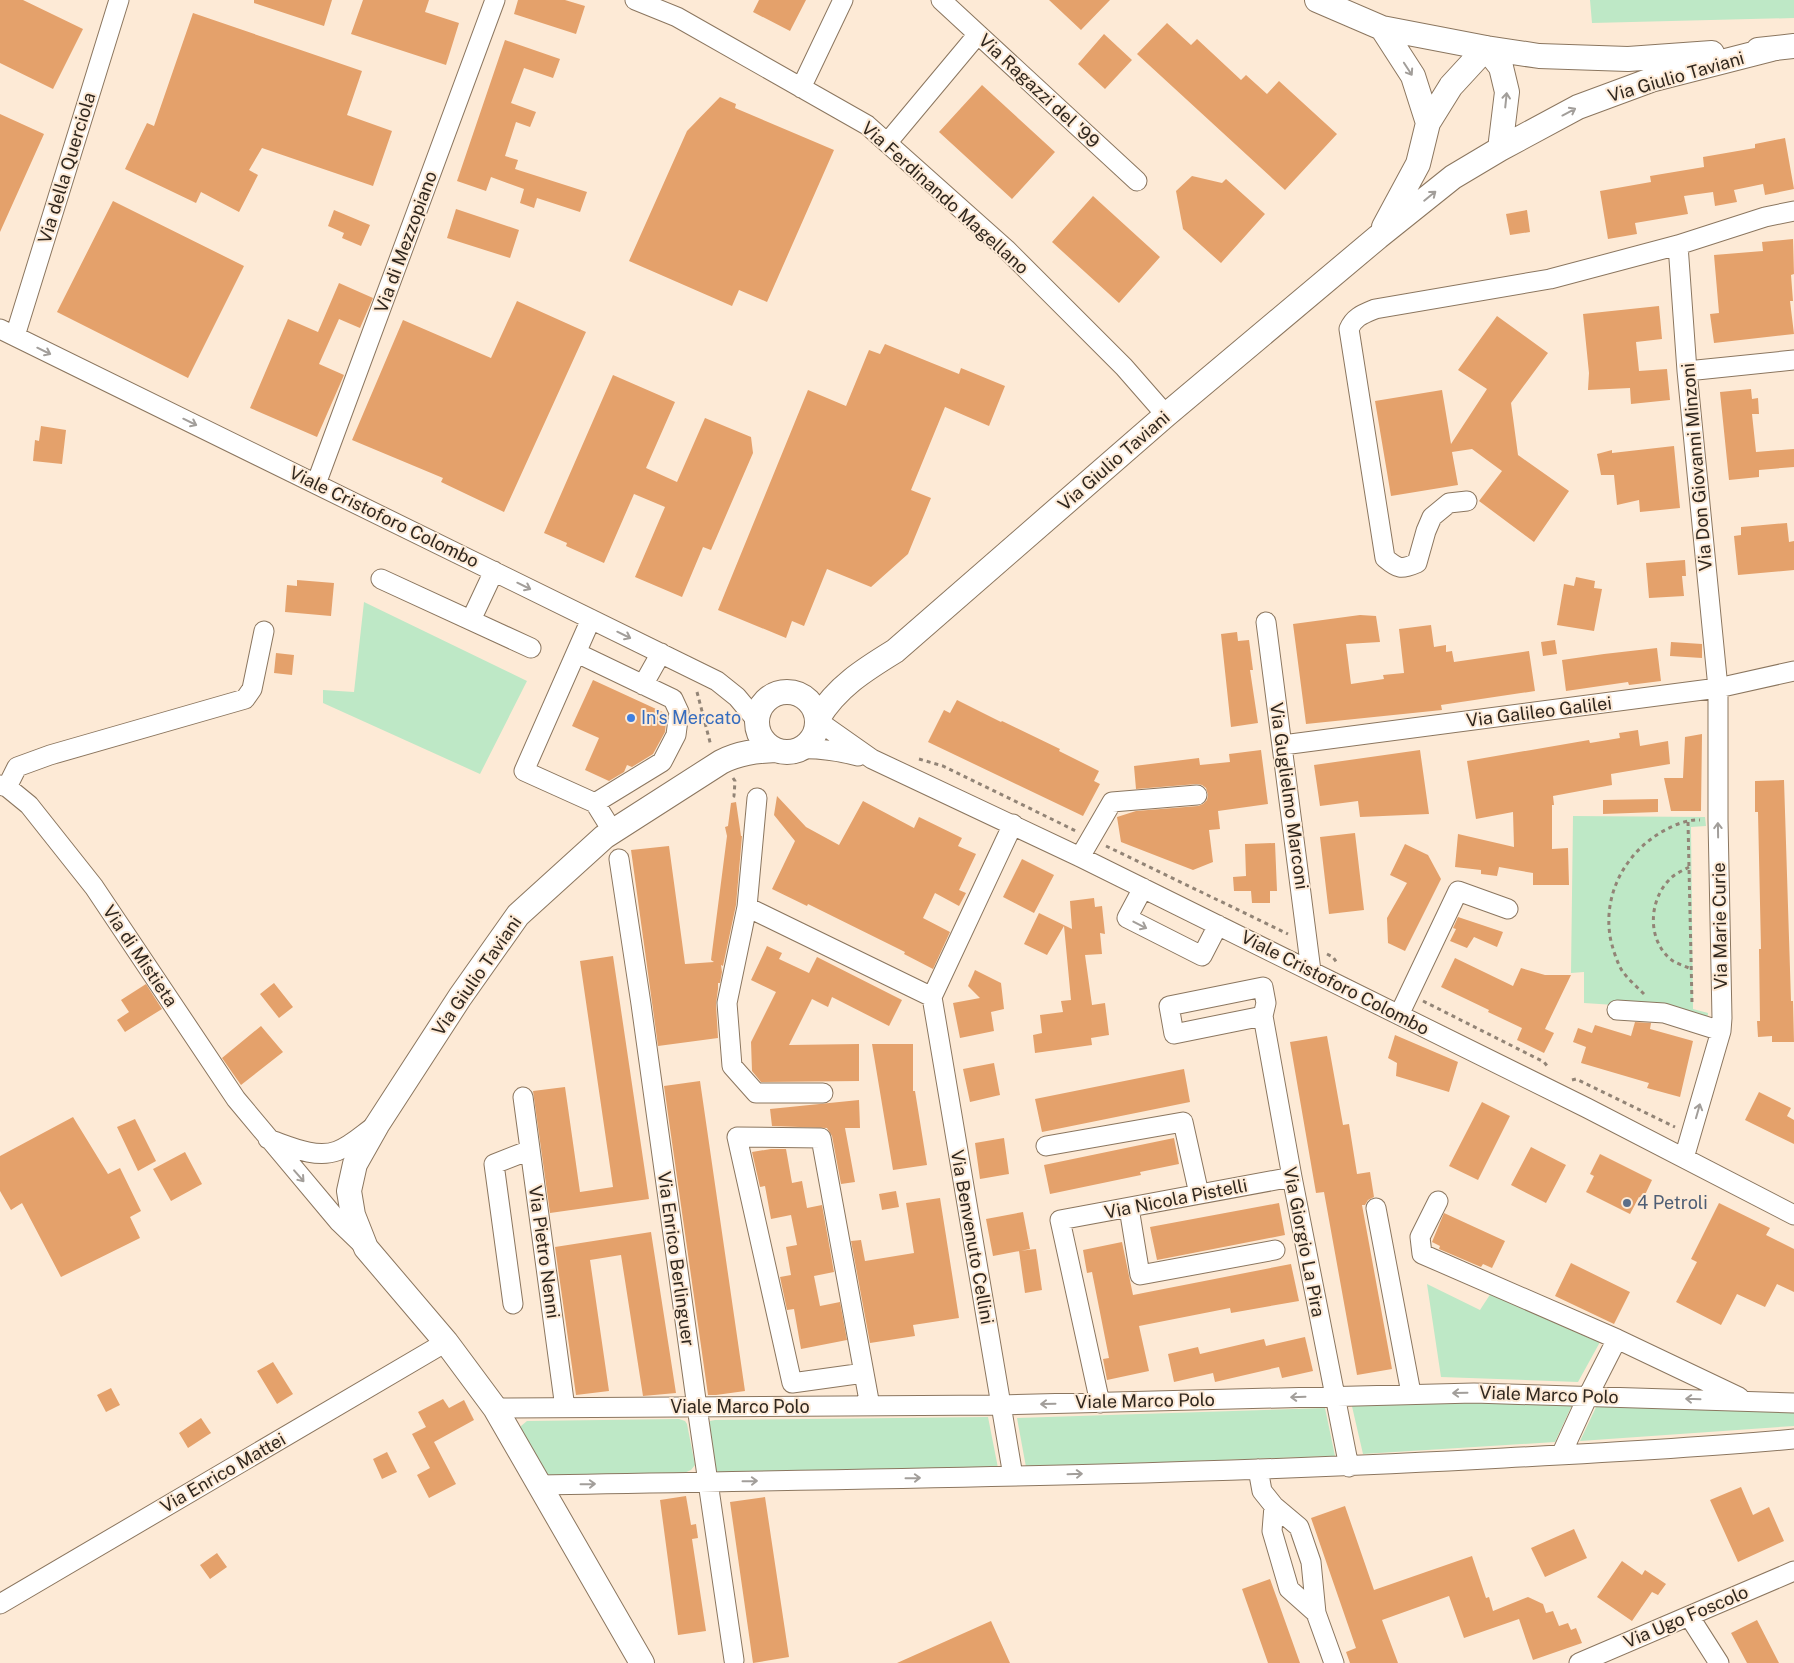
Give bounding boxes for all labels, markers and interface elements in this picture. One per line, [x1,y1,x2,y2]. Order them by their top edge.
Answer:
street label: Via Ragazzi del '99 [975,29,1104,152]
street label: Via Giulio Taviani [1605,47,1747,106]
one-way arrow [1403,62,1413,76]
street label: Via della Querciola [34,90,100,246]
one-way arrow [1501,93,1511,109]
one-way arrow [1561,107,1576,117]
street label: Via Ferdinando Magellano [857,117,1033,278]
street label: Via di Mezzopiano [370,168,441,316]
one-way arrow [1423,190,1436,201]
one-way arrow [36,346,51,356]
street label: Via Don Giovanni Minzoni [1677,362,1716,572]
street label: Via Giulio Taviani [1054,406,1174,515]
one-way arrow [182,418,197,427]
street label: Viale Cristoforo Colombo [286,462,482,572]
one-way arrow [516,582,531,591]
one-way arrow [616,630,631,640]
street label: Via Galileo Galilei [1465,692,1613,731]
street label: Via Guglielmo Marconi [1266,701,1313,891]
place label: In's Mercato [641,707,741,728]
marker: In's Mercato [625,712,637,724]
one-way arrow [1713,822,1723,838]
street label: Via Marie Curie [1708,862,1731,990]
street label: Via di Mistieta [99,901,182,1010]
street label: Via Giulio Taviani [428,912,526,1039]
one-way arrow [1132,921,1147,930]
street label: Viale Cristoforo Colombo [1238,926,1433,1039]
one-way arrow [1694,1104,1704,1120]
street label: Via Benvenuto Cellini [947,1148,998,1326]
street label: Via Giorgio La Pira [1280,1165,1329,1319]
one-way arrow [293,1169,305,1182]
street label: Via Enrico Berlinguer [654,1170,699,1348]
street label: Via Nicola Pistelli [1103,1174,1249,1223]
street label: Via Pietro Nenni [525,1184,564,1320]
place label: 4 Petroli [1637,1192,1708,1213]
marker: 4 Petroli [1621,1197,1633,1209]
street label: Viale Marco Polo [1479,1382,1619,1407]
one-way arrow [1453,1388,1469,1398]
street label: Viale Marco Polo [1075,1389,1215,1412]
one-way arrow [1290,1392,1306,1402]
one-way arrow [1685,1394,1702,1404]
street label: Viale Marco Polo [670,1396,810,1417]
one-way arrow [1040,1399,1056,1409]
street label: Via Enrico Mattei [157,1428,289,1517]
one-way arrow [1067,1470,1083,1479]
one-way arrow [904,1473,921,1483]
one-way arrow [742,1476,758,1486]
one-way arrow [580,1479,596,1489]
street label: Via Ugo Foscolo [1620,1581,1751,1652]

